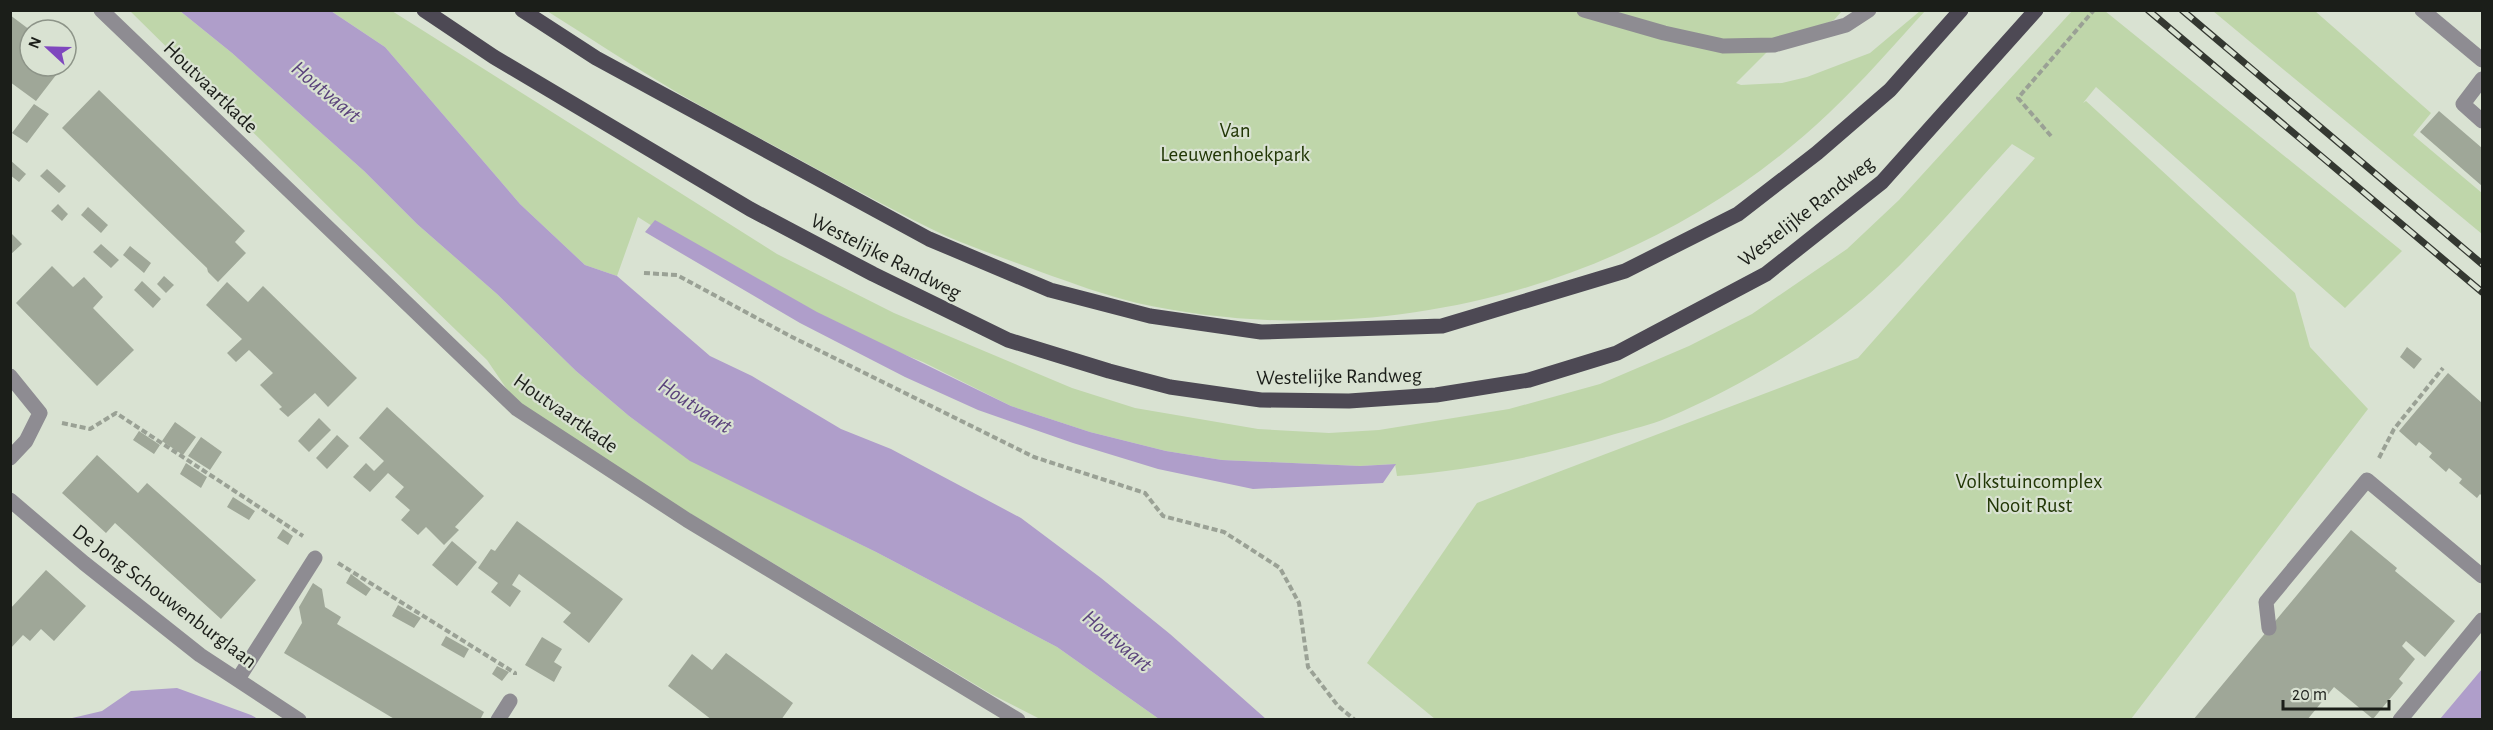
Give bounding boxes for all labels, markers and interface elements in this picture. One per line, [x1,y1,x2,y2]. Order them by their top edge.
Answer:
north arrow [18,18,78,78]
text: N [26,35,45,51]
street label: Houtvaartkade [159,37,262,137]
water label: Houtvaart [287,57,366,127]
park label: Van Leeuwenhoekpark [1160,120,1310,165]
street label: Westelijke Randweg [1735,152,1879,271]
street label: Westelijke Randweg [807,210,965,304]
street label: Westelijke Randweg [1256,365,1423,388]
street label: Houtvaartkade [510,370,622,457]
water label: Houtvaart [655,374,737,438]
park label: Volkstuincomplex Nooit Rust [1956,471,2102,516]
street label: De Jong Schouwenburglaan [69,520,261,672]
water label: Houtvaart [1078,606,1157,676]
scale bar [2283,673,2390,711]
text: 20 m [2292,686,2327,704]

